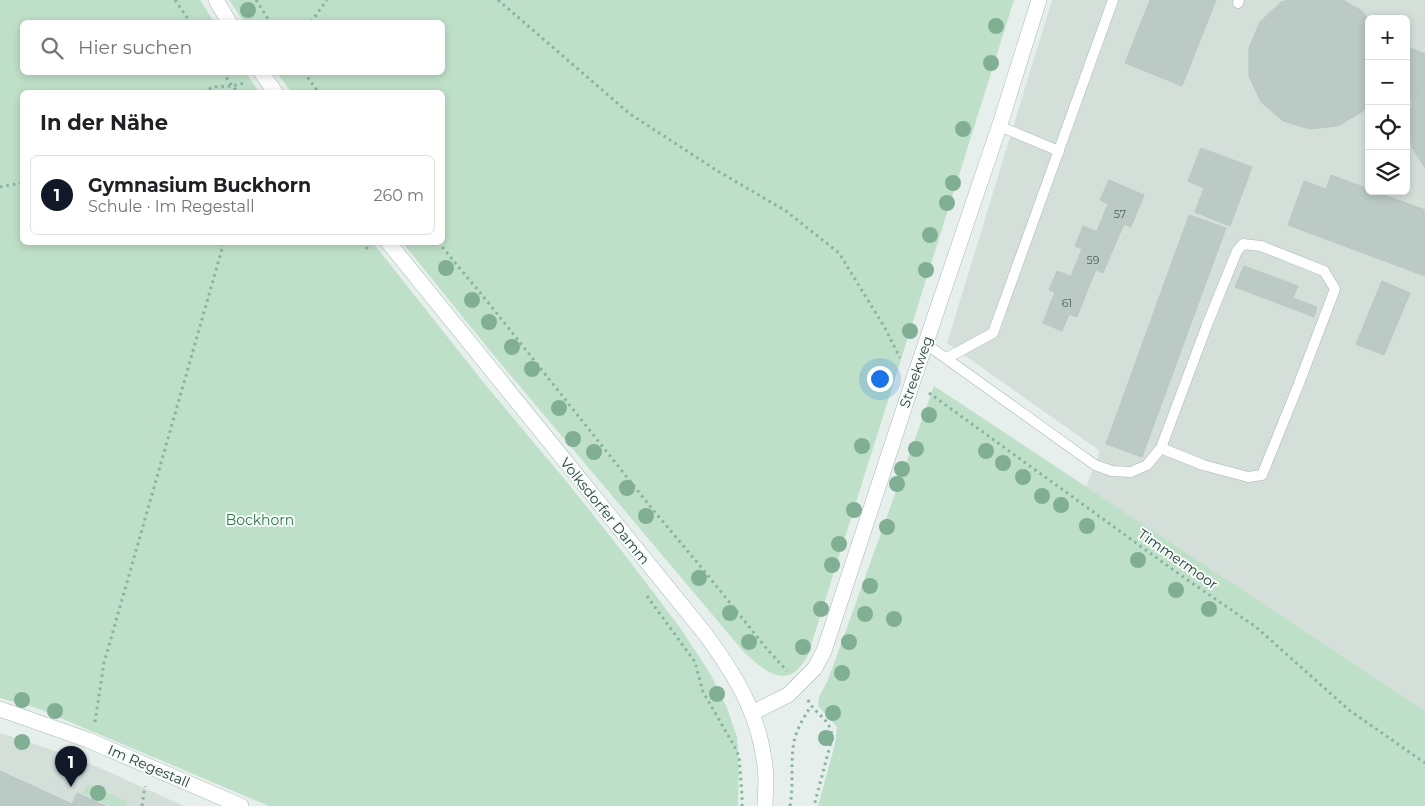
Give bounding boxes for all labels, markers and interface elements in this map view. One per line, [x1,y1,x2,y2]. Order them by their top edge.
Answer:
map controls [1365,15,1410,195]
button: + [1365,15,1410,60]
search box [20,20,445,75]
icon: search [38,34,66,62]
text: Hier suchen [78,36,192,59]
button: − [1365,60,1410,105]
button: locate [1365,105,1410,150]
text: In der Nähe [40,110,168,135]
button: layers [1365,150,1410,195]
text: Gymnasium Buckhorn [88,174,311,197]
text: 1 [54,186,60,205]
text: 260 m [373,186,424,205]
text: Schule · Im Regestall [88,197,255,216]
house number: 57 [1114,207,1126,221]
house number: 59 [1087,253,1100,267]
house number: 61 [1062,296,1072,310]
street label: Streekweg [895,334,937,410]
your location [867,366,893,392]
street label: Volksdorfer Damm [556,454,654,568]
park label: Bockhorn [226,511,294,529]
street label: Timmermoor [1135,525,1222,593]
street label: Im Regestall [105,741,193,791]
pin: 1 [55,746,87,787]

